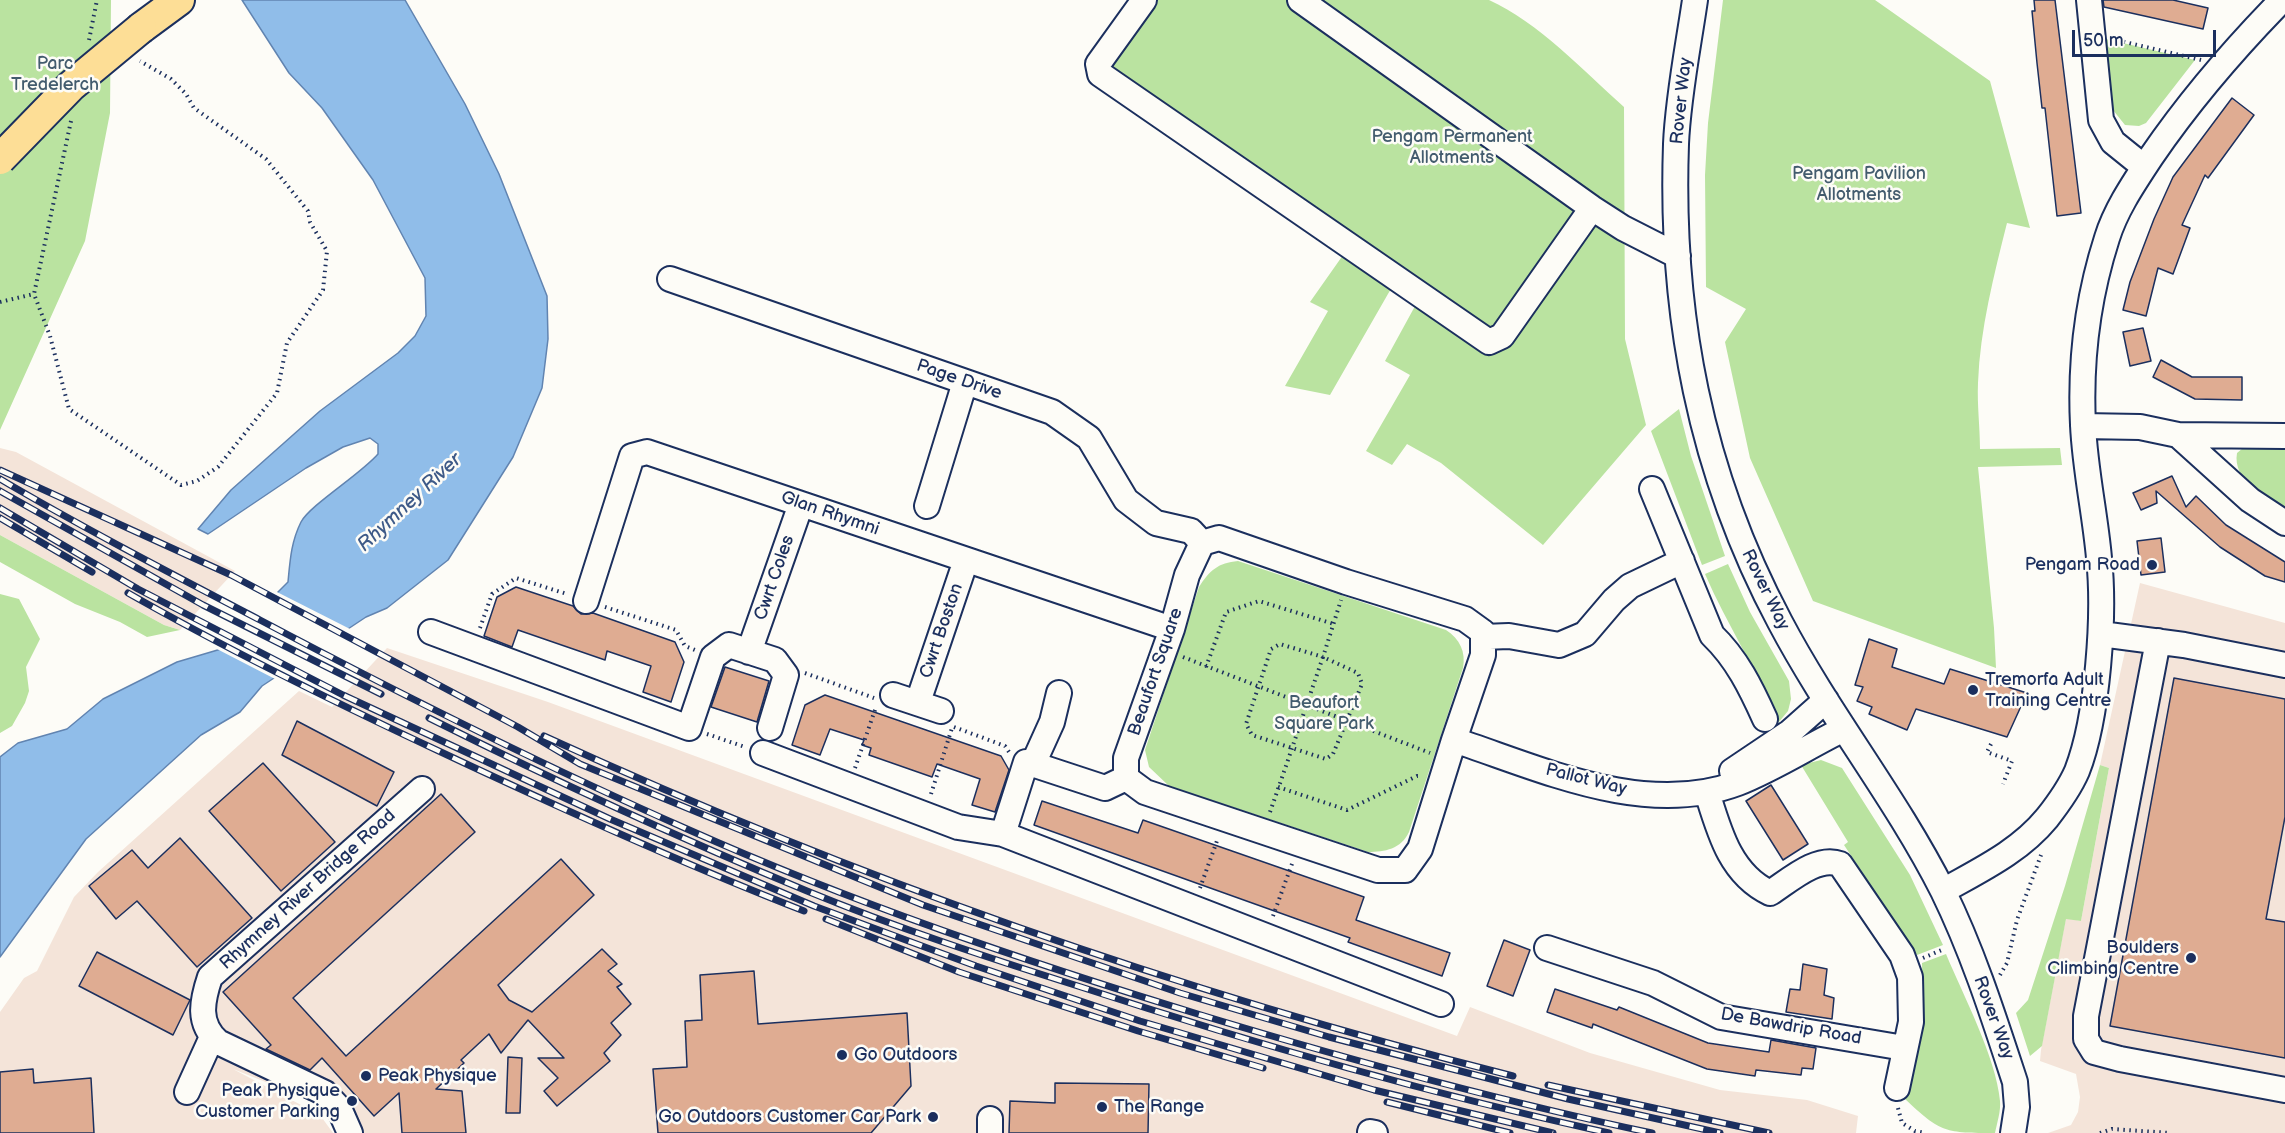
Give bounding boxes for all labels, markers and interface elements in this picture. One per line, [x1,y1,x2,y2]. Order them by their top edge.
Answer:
scale bar [2075,18,2219,56]
text: 50 m [2083,30,2124,51]
park label: Parc Tredelerch [11,53,99,96]
street label: Rover Way [1667,57,1697,145]
park label: Pengam Permanent Allotments [1371,126,1533,168]
park label: Pengam Pavilion Allotments [1792,163,1926,206]
street label: Page Drive [913,355,1005,405]
water label: Rhymney River [353,449,467,557]
street label: Glan Rhymni [778,487,882,541]
street label: Cwrt Coles [750,533,800,623]
street label: Rover Way [1736,546,1794,634]
place label: Pengam Road [2025,554,2140,576]
marker: Pengam Road [2145,558,2159,572]
street label: Cwrt Boston [916,581,968,681]
street label: Beaufort Square [1124,605,1188,739]
place label: Tremorfa Adult Training Centre [1985,669,2111,712]
marker: Tremorfa Adult Training Centre [1966,683,1980,697]
park label: Beaufort Square Park [1274,692,1374,734]
street label: Pallot Way [1543,760,1629,800]
street label: Rhymney River Bridge Road [216,805,400,975]
place label: Boulders Climbing Centre [2047,937,2179,980]
marker: Boulders Climbing Centre [2184,951,2198,965]
street label: Rover Way [1968,973,2018,1063]
street label: De Bawdrip Road [1719,1004,1863,1050]
place label: Go Outdoors [854,1044,957,1066]
marker: Go Outdoors [835,1048,849,1062]
place label: Peak Physique [378,1065,497,1087]
marker: Peak Physique [359,1069,373,1083]
place label: Peak Physique Customer Parking [195,1080,340,1122]
marker: Peak Physique Customer Parking [345,1094,359,1108]
place label: The Range [1114,1096,1204,1118]
marker: The Range [1095,1100,1109,1114]
place label: Go Outdoors Customer Car Park [658,1106,921,1128]
marker: Go Outdoors Customer Car Park [926,1110,940,1124]

